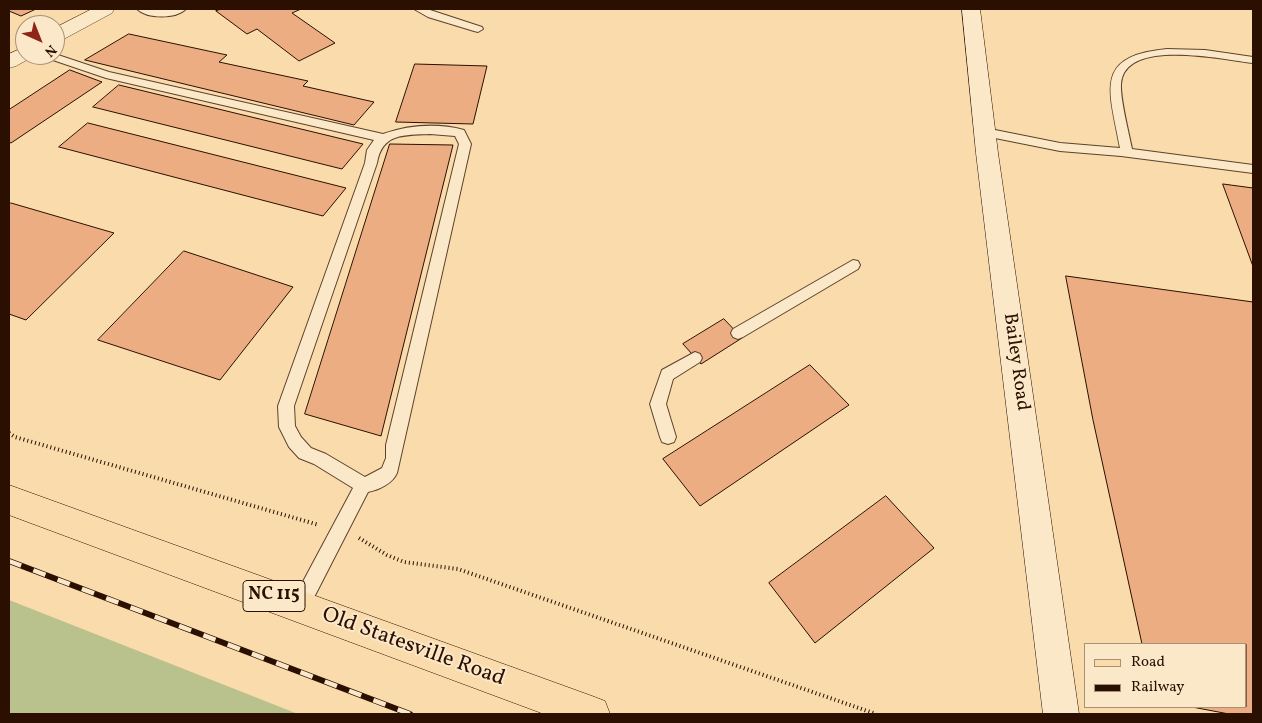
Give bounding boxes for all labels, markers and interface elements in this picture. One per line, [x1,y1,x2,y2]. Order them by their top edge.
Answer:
north arrow [15,15,65,65]
text: N [40,40,60,61]
street label: Bailey Road [997,312,1033,412]
road number: NC 115 [243,580,305,612]
street label: Old Statesville Road [318,603,508,693]
legend [1084,643,1247,708]
text: Road [1131,652,1165,673]
text: Railway [1131,677,1184,698]

